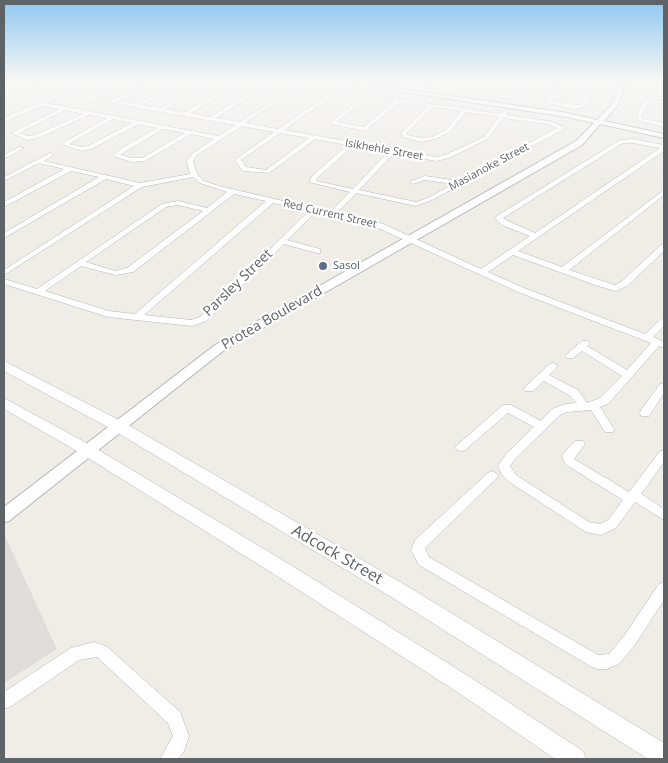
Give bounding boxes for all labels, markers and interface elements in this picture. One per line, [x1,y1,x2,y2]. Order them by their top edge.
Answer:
street label: Isikhehle Street [344,137,424,163]
street label: Masianoke Street [447,140,531,194]
street label: Red Current Street [282,197,378,231]
street label: Parsley Street [200,246,276,320]
place label: Sasol [333,259,360,273]
marker: Sasol [317,260,329,272]
street label: Protea Boulevard [219,282,325,354]
street label: Adcock Street [288,521,386,589]

